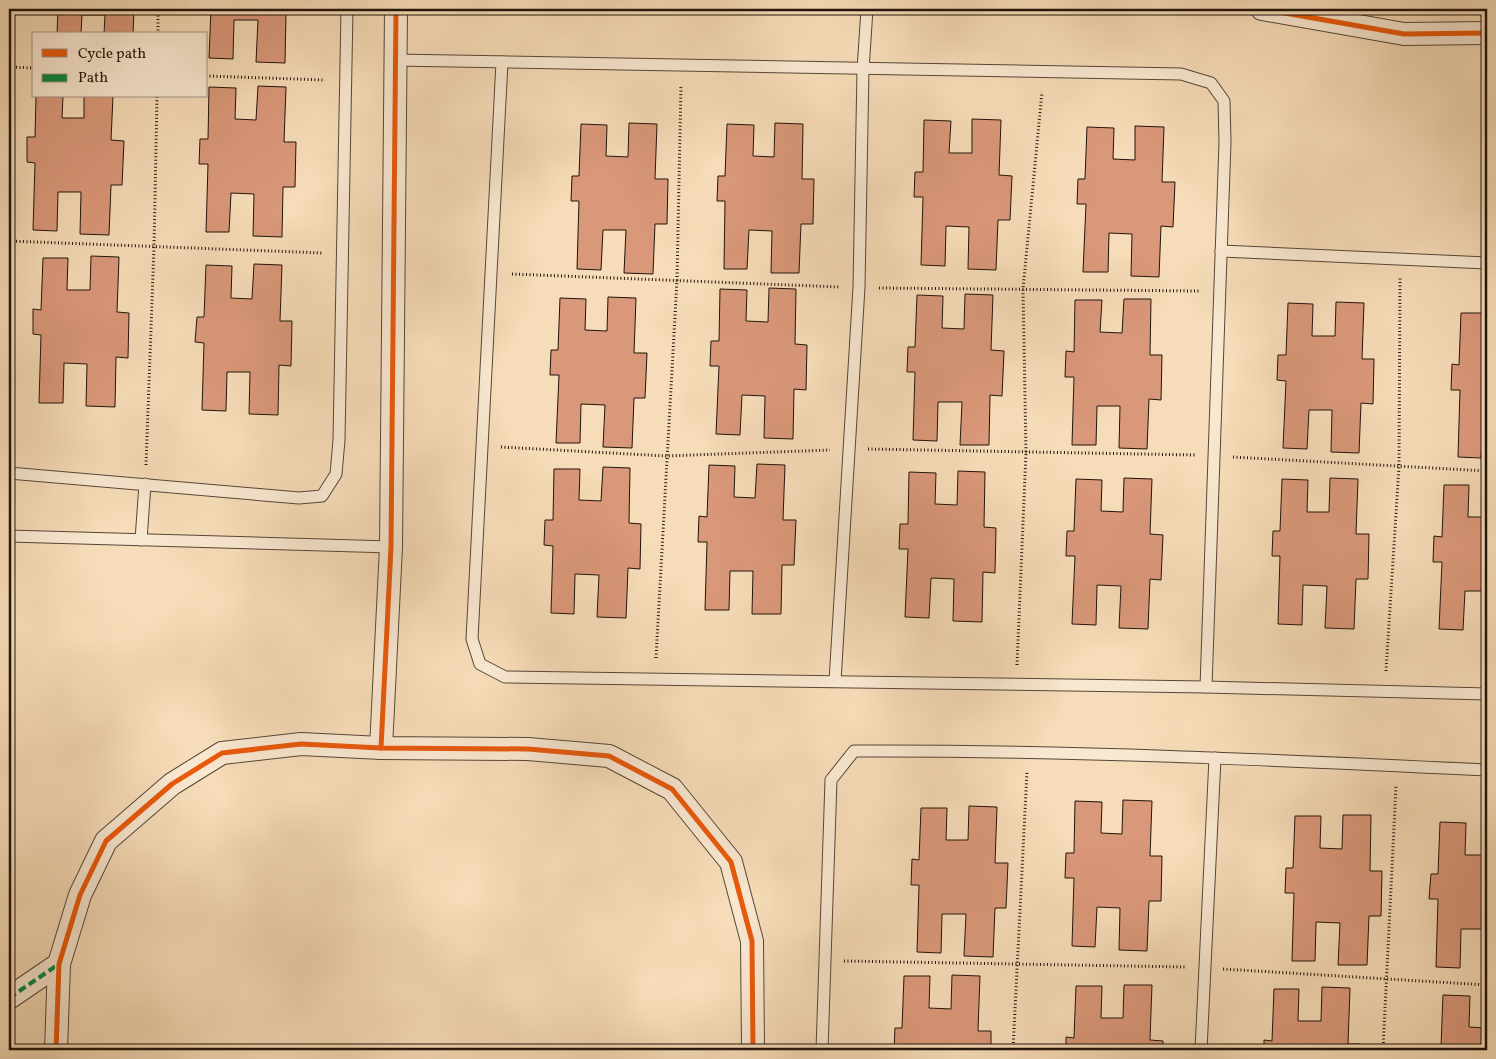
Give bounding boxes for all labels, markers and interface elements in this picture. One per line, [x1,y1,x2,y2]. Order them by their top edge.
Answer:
legend [32,32,208,98]
text: Cycle path [78,44,146,65]
text: Path [78,68,108,89]

